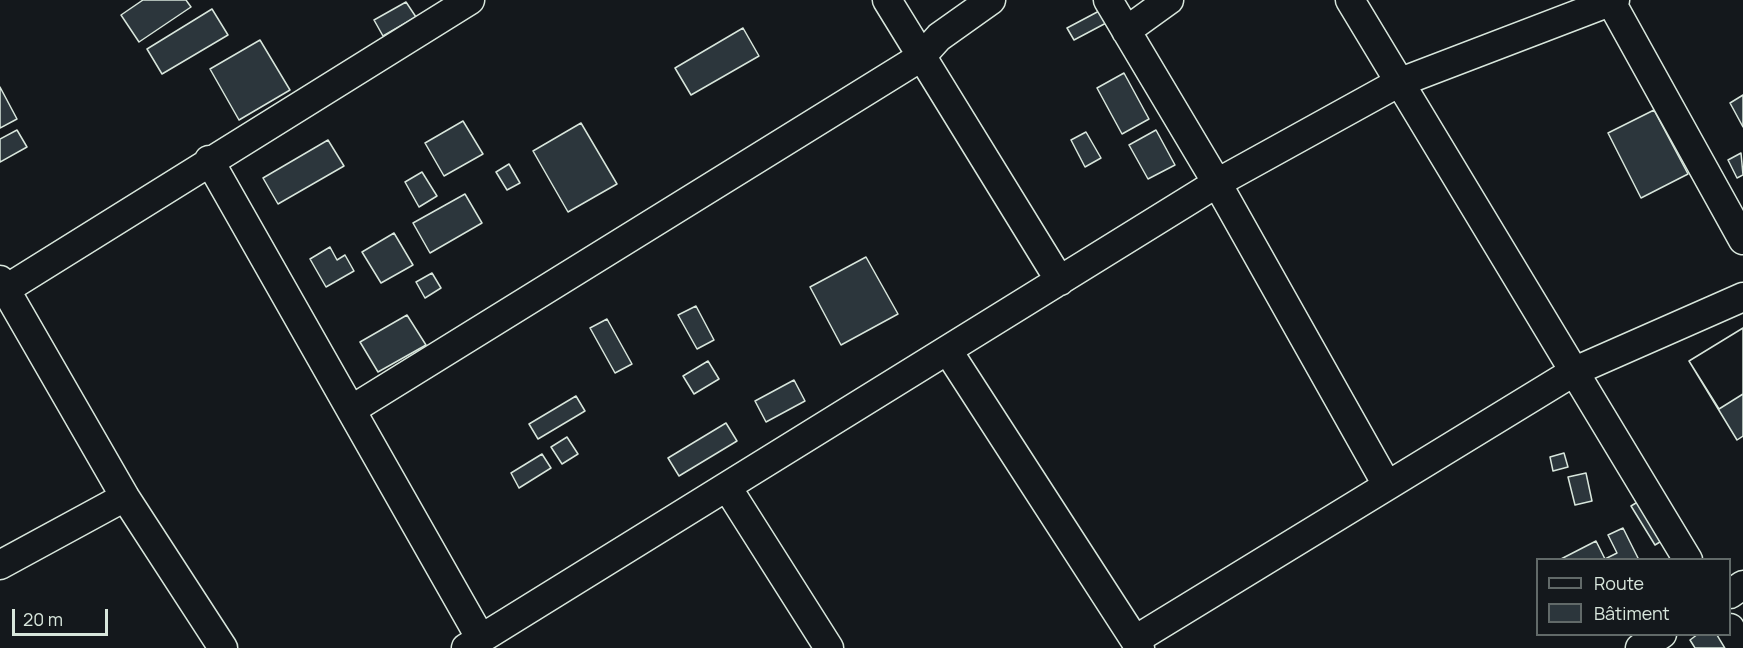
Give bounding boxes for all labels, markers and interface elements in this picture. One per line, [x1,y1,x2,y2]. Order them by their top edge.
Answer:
legend [1536,558,1731,636]
text: Route [1594,571,1644,595]
scale bar [15,597,111,635]
text: Bâtiment [1594,601,1670,625]
text: 20 m [23,607,63,631]

